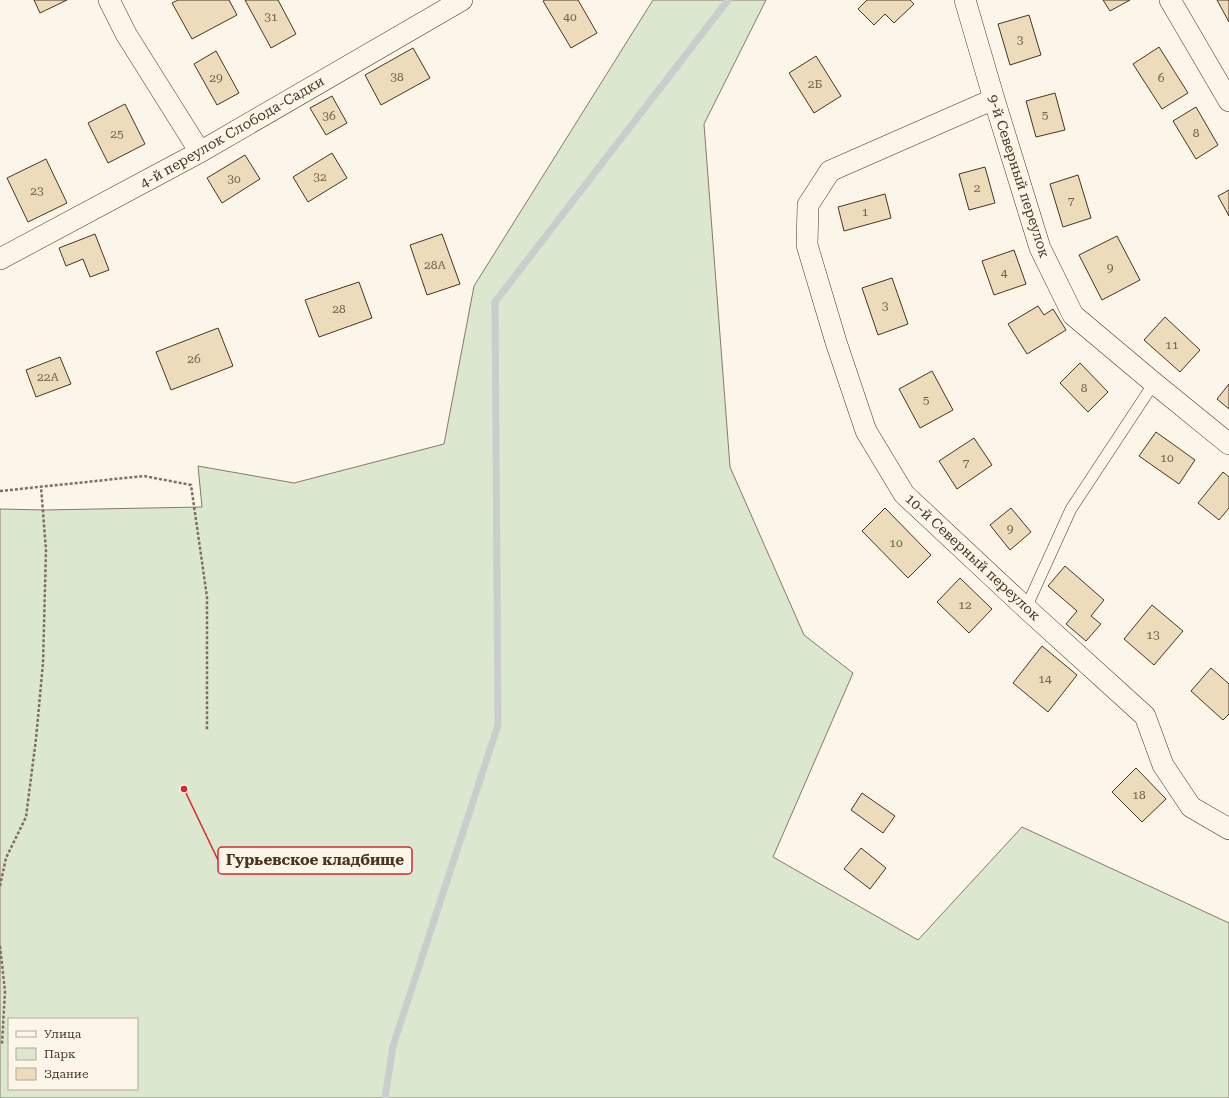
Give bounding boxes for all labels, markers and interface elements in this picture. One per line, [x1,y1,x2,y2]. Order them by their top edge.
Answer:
house number: 31 [264,10,278,24]
house number: 40 [563,10,577,24]
house number: 3 [1017,33,1024,47]
house number: 38 [390,70,404,84]
house number: 29 [209,71,223,85]
house number: 6 [1158,71,1165,85]
street label: 4-й переулок Слобода-Садки [137,73,327,191]
house number: 2Б [808,77,823,91]
street label: 9-й Северный переулок [985,92,1053,260]
house number: 5 [1042,108,1049,122]
house number: 36 [322,109,336,123]
house number: 8 [1193,126,1200,140]
house number: 25 [110,127,124,141]
house number: 32 [313,170,327,184]
house number: 30 [227,172,241,186]
house number: 2 [974,181,981,195]
house number: 23 [30,184,44,198]
house number: 7 [1068,194,1075,208]
house number: 1 [862,205,869,219]
house number: 28А [424,258,447,272]
house number: 9 [1107,261,1114,275]
house number: 4 [1001,266,1008,280]
house number: 3 [882,299,889,313]
house number: 28 [332,302,346,316]
house number: 11 [1165,338,1179,352]
house number: 26 [187,352,201,366]
house number: 22А [37,370,60,384]
house number: 8 [1081,381,1088,395]
house number: 5 [923,393,930,407]
house number: 10 [1160,451,1174,465]
house number: 7 [963,456,970,470]
street label: 10-й Северный переулок [902,490,1044,624]
house number: 9 [1007,522,1014,536]
house number: 10 [889,536,903,550]
house number: 12 [958,598,972,612]
house number: 13 [1146,628,1160,642]
house number: 14 [1038,672,1052,686]
house number: 18 [1132,788,1146,802]
callout: Гурьевское кладбище [218,847,412,874]
text: Гурьевское кладбище [226,851,404,869]
legend [8,1018,138,1090]
text: Улица [44,1027,82,1041]
text: Парк [44,1047,76,1061]
text: Здание [44,1067,89,1081]

